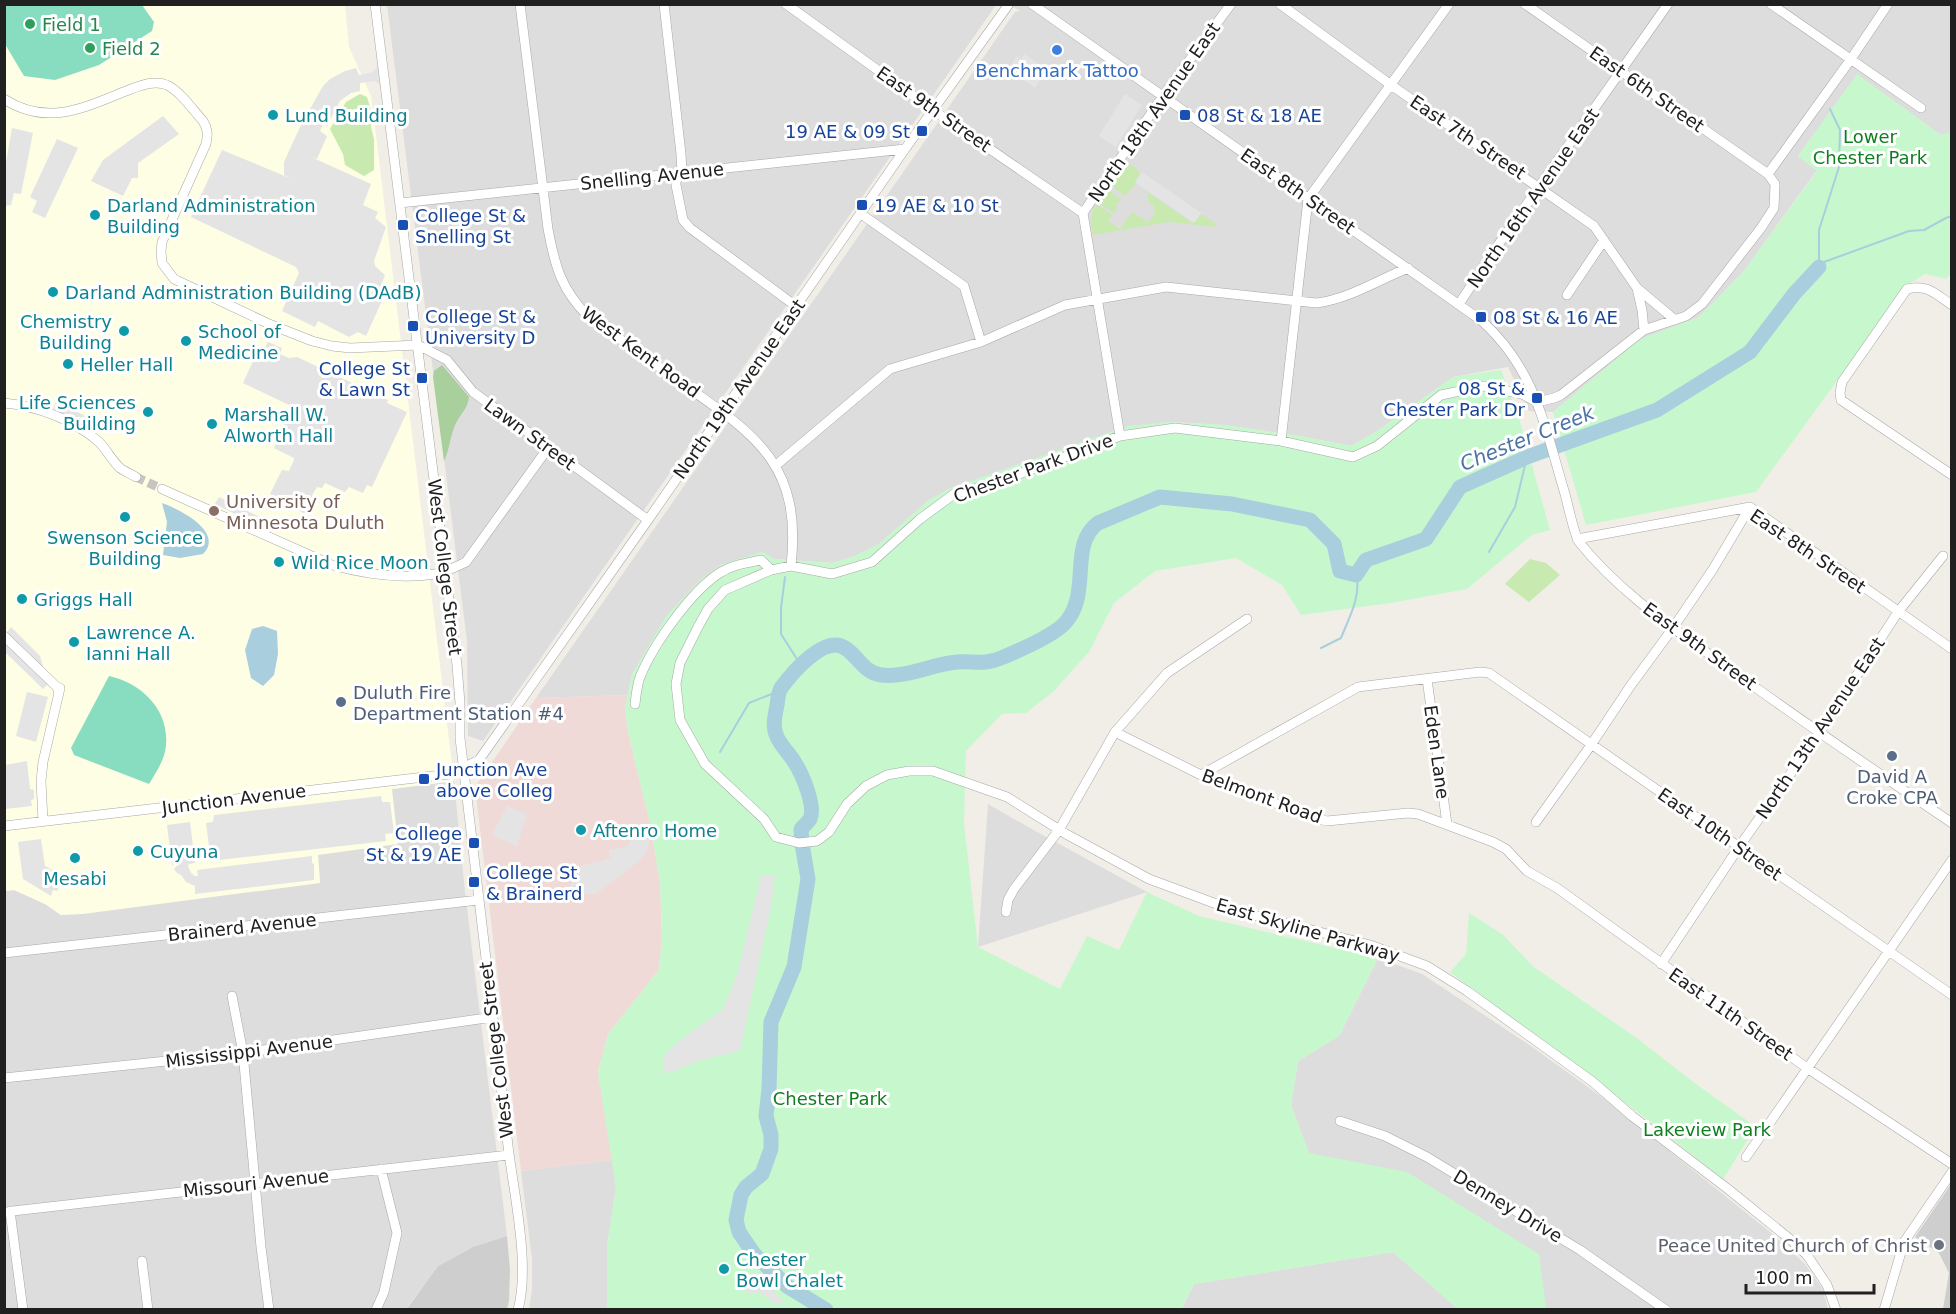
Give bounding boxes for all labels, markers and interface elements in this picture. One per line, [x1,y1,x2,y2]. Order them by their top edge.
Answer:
place label: Field 1 [42,14,101,35]
marker: Field 1 [23,17,37,31]
street label: North 18th Avenue East [1084,18,1224,206]
place label: Field 2 [102,38,161,59]
marker: Field 2 [83,41,97,55]
street label: East 6th Street [1586,42,1708,136]
marker: Benchmark Tattoo [1050,43,1064,57]
place label: Benchmark Tattoo [975,60,1139,81]
street label: East 9th Street [873,62,995,156]
street label: East 7th Street [1406,91,1530,183]
street label: North 16th Avenue East [1463,104,1603,292]
place label: Lund Building [285,105,408,126]
place label: 08 St & 18 AE [1197,105,1322,126]
marker: Lund Building [266,108,280,122]
marker: 08 St & 18 AE [1178,108,1192,122]
place label: 19 AE & 09 St [785,121,910,142]
marker: 19 AE & 09 St [915,124,929,138]
park label: Lower Chester Park [1813,126,1928,168]
street label: East 8th Street [1237,144,1359,238]
street label: Snelling Avenue [579,158,725,194]
place label: Darland Administration Building [107,195,316,237]
place label: 19 AE & 10 St [874,195,999,216]
marker: 19 AE & 10 St [855,198,869,212]
place label: College St & Snelling St [415,205,526,247]
marker: Darland Administration Building [88,208,102,222]
marker: College St & Snelling St [396,218,410,232]
place label: Darland Administration Building (DAdB) [65,282,421,303]
marker: Darland Administration Building (DAdB) [46,285,60,299]
street label: North 19th Avenue East [669,295,809,483]
street label: West Kent Road [578,302,704,402]
place label: College St & University D [425,306,536,348]
place label: 08 St & 16 AE [1493,307,1618,328]
marker: 08 St & 16 AE [1474,310,1488,324]
place label: Chemistry Building [20,311,112,353]
marker: College St & University D [406,319,420,333]
place label: School of Medicine [198,321,281,363]
marker: Chemistry Building [117,324,131,338]
marker: School of Medicine [179,334,193,348]
place label: Heller Hall [80,354,173,375]
marker: Heller Hall [61,357,75,371]
place label: College St & Lawn St [319,358,410,400]
marker: College St & Lawn St [415,371,429,385]
place label: 08 St & Chester Park Dr [1383,378,1526,420]
marker: 08 St & Chester Park Dr [1530,391,1544,405]
place label: Life Sciences Building [19,392,136,434]
street label: Lawn Street [480,394,580,474]
water label: Chester Creek [1456,400,1599,476]
place label: Marshall W. Alworth Hall [224,404,333,446]
marker: Life Sciences Building [141,405,155,419]
marker: Marshall W. Alworth Hall [205,417,219,431]
street label: Chester Park Drive [950,429,1116,507]
street label: West College Street [424,478,466,656]
place label: University of Minnesota Duluth [226,491,385,533]
marker: University of Minnesota Duluth [207,504,221,518]
street label: East 8th Street [1746,505,1870,597]
marker: Swenson Science Building [118,510,132,524]
place label: Swenson Science Building [47,527,203,569]
place label: Wild Rice Moon [291,552,429,573]
marker: Wild Rice Moon [272,555,286,569]
place label: Griggs Hall [34,589,133,610]
marker: Griggs Hall [15,592,29,606]
street label: East 9th Street [1639,598,1761,694]
place label: Lawrence A. Ianni Hall [86,622,196,664]
street label: North 13th Avenue East [1751,633,1889,823]
marker: Lawrence A. Ianni Hall [67,635,81,649]
place label: Duluth Fire Department Station #4 [353,682,564,724]
marker: Duluth Fire Department Station #4 [334,695,348,709]
street label: Eden Lane [1420,704,1454,800]
marker: David A Croke CPA [1885,749,1899,763]
place label: Junction Ave above Colleg [435,759,553,801]
street label: Belmont Road [1199,765,1325,827]
place label: David A Croke CPA [1846,766,1939,808]
marker: Junction Ave above Colleg [417,772,431,786]
street label: Junction Avenue [160,780,307,818]
street label: East 10th Street [1654,783,1786,885]
place label: Aftenro Home [593,820,717,841]
place label: College St & 19 AE [366,823,462,865]
marker: Aftenro Home [574,823,588,837]
marker: College St & 19 AE [467,836,481,850]
place label: Cuyuna [150,841,218,862]
marker: Cuyuna [131,844,145,858]
marker: Mesabi [68,851,82,865]
place label: College St & Brainerd [486,862,583,904]
place label: Mesabi [43,868,107,889]
marker: College St & Brainerd [467,875,481,889]
street label: East Skyline Parkway [1214,894,1403,966]
street label: Brainerd Avenue [167,909,317,945]
street label: West College Street [475,961,517,1139]
street label: East 11th Street [1665,963,1797,1065]
street label: Mississippi Avenue [164,1030,334,1072]
park label: Chester Park [773,1088,888,1109]
park label: Lakeview Park [1643,1119,1772,1140]
street label: Missouri Avenue [182,1165,330,1201]
street label: Denney Drive [1450,1165,1566,1247]
place label: Peace United Church of Christ [1658,1235,1927,1256]
marker: Peace United Church of Christ [1932,1238,1946,1252]
place label: Chester Bowl Chalet [736,1249,843,1291]
scale bar [1746,1257,1874,1295]
marker: Chester Bowl Chalet [717,1262,731,1276]
text: 100 m [1755,1267,1813,1288]

